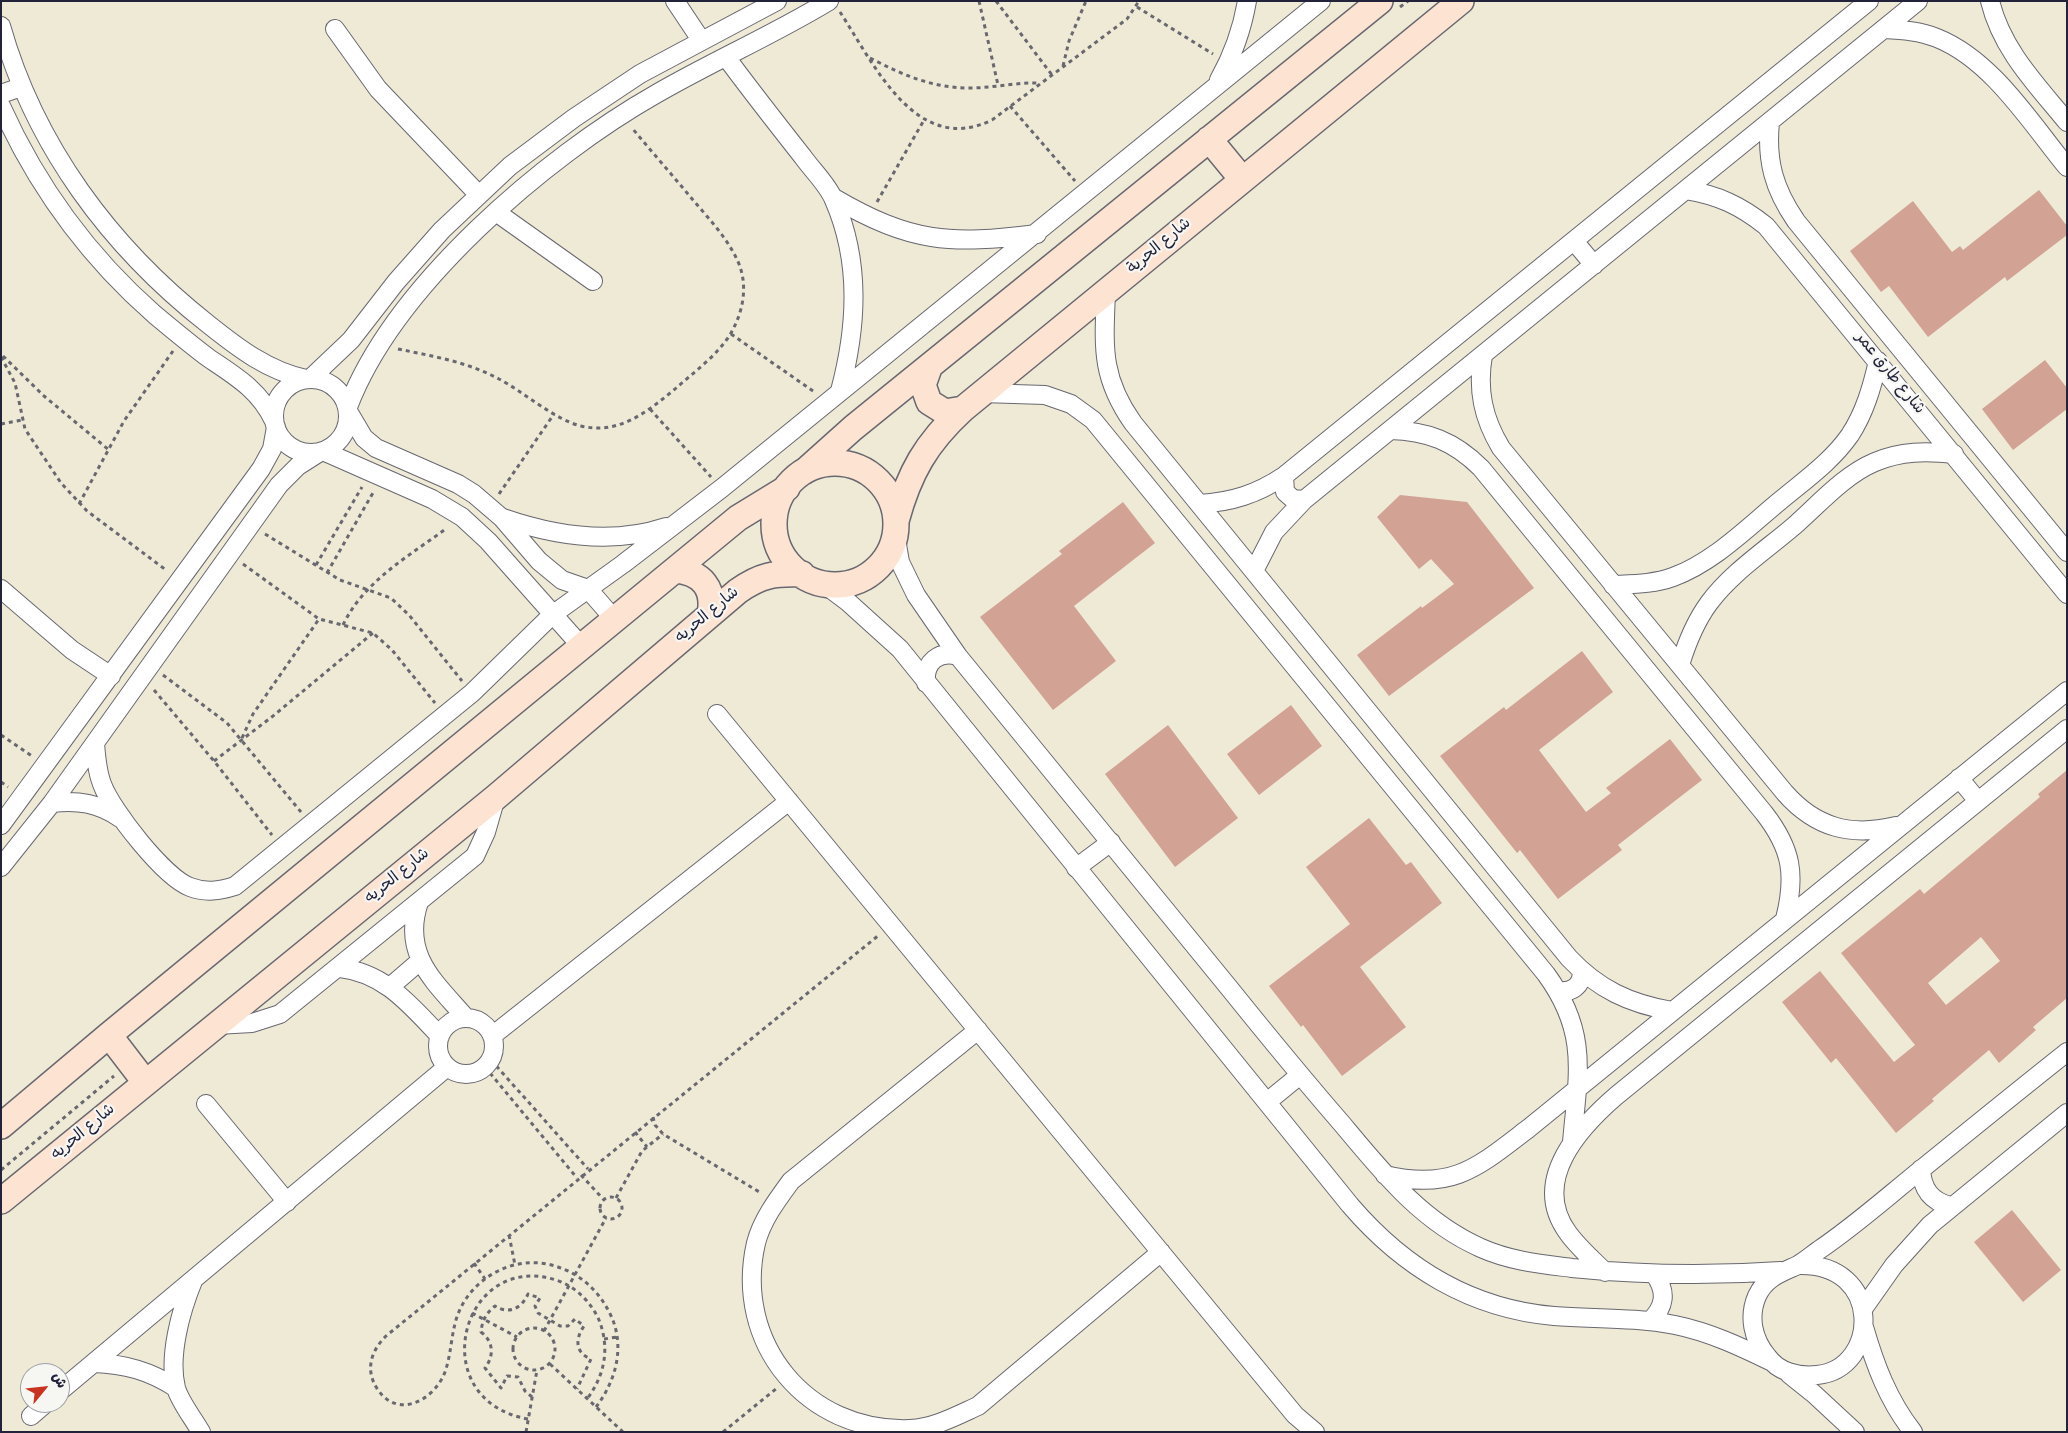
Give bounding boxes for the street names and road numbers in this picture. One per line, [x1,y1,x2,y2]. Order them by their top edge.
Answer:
street label: شارع الحرية [1124,215,1196,279]
street label: شارع طارق عمر [1850,329,1928,419]
street label: شارع الحريه [672,584,744,648]
street label: شارع الحريه [362,845,434,909]
street label: شارع الحريه [48,1101,120,1165]

